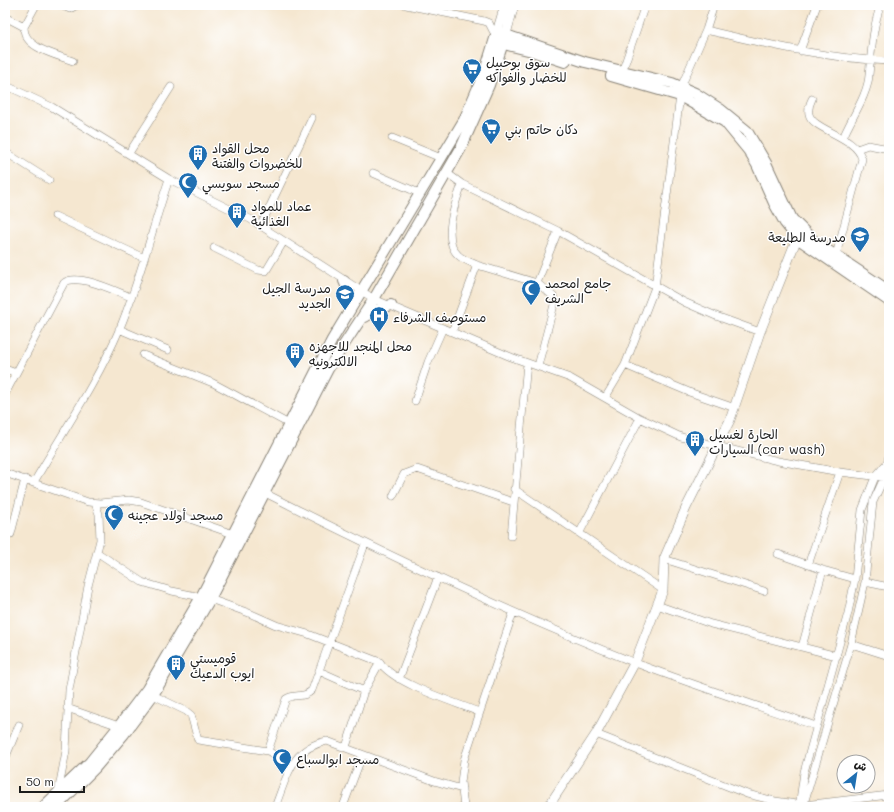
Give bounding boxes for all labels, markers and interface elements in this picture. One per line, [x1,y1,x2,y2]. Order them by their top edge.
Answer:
place label: سوق بوحبيل للخضار والفواكه [486,53,567,86]
supermarket icon: سوق بوحبيل للخضار والفواكه [461,57,483,85]
supermarket icon: دكان حاتم بني [480,117,502,145]
place label: دكان حاتم بني [505,120,578,141]
place label: محل القواد للخضروات والفتنة [212,139,302,172]
building icon: محل القواد للخضروات والفتنة [187,143,209,171]
mosque icon: مسجد سويسي [177,171,199,199]
place label: مسجد سويسي [202,174,280,195]
place label: عماد للمواد الغذائية [251,197,312,230]
building icon: عماد للمواد الغذائية [226,201,248,229]
school or university icon: مدرسة الطليعة [849,225,871,253]
place label: مدرسة الطليعة [768,228,846,246]
place label: جامع امحمد الشريف [545,274,612,307]
mosque icon: جامع امحمد الشريف [520,278,542,306]
place label: مدرسة الجيل الجديد [262,279,331,312]
school or university icon: مدرسة الجيل الجديد [334,283,356,311]
hospital icon: مستوصف الشرفاء [368,305,390,333]
place label: مستوصف الشرفاء [393,308,486,326]
place label: محل المنجد للاجهزه الالكترونيه [309,337,412,370]
building icon: محل المنجد للاجهزه الالكترونيه [284,341,306,369]
place label: الحارة لغسيل السيارات (car wash) [709,425,825,458]
building icon: الحارة لغسيل السيارات (car wash) [684,429,706,457]
mosque icon: مسجد أولاد عجينه [103,503,125,531]
place label: مسجد أولاد عجينه [128,506,223,524]
place label: قوميستي ايوب الدعيك [190,649,254,682]
building icon: قوميستي ايوب الدعيك [165,653,187,681]
mosque icon: مسجد ابوالسباع [271,747,293,775]
place label: مسجد ابوالسباع [296,750,379,769]
north arrow [836,754,876,794]
text: ش [852,755,870,774]
scale bar [20,768,84,794]
text: 50 m [26,773,54,789]

